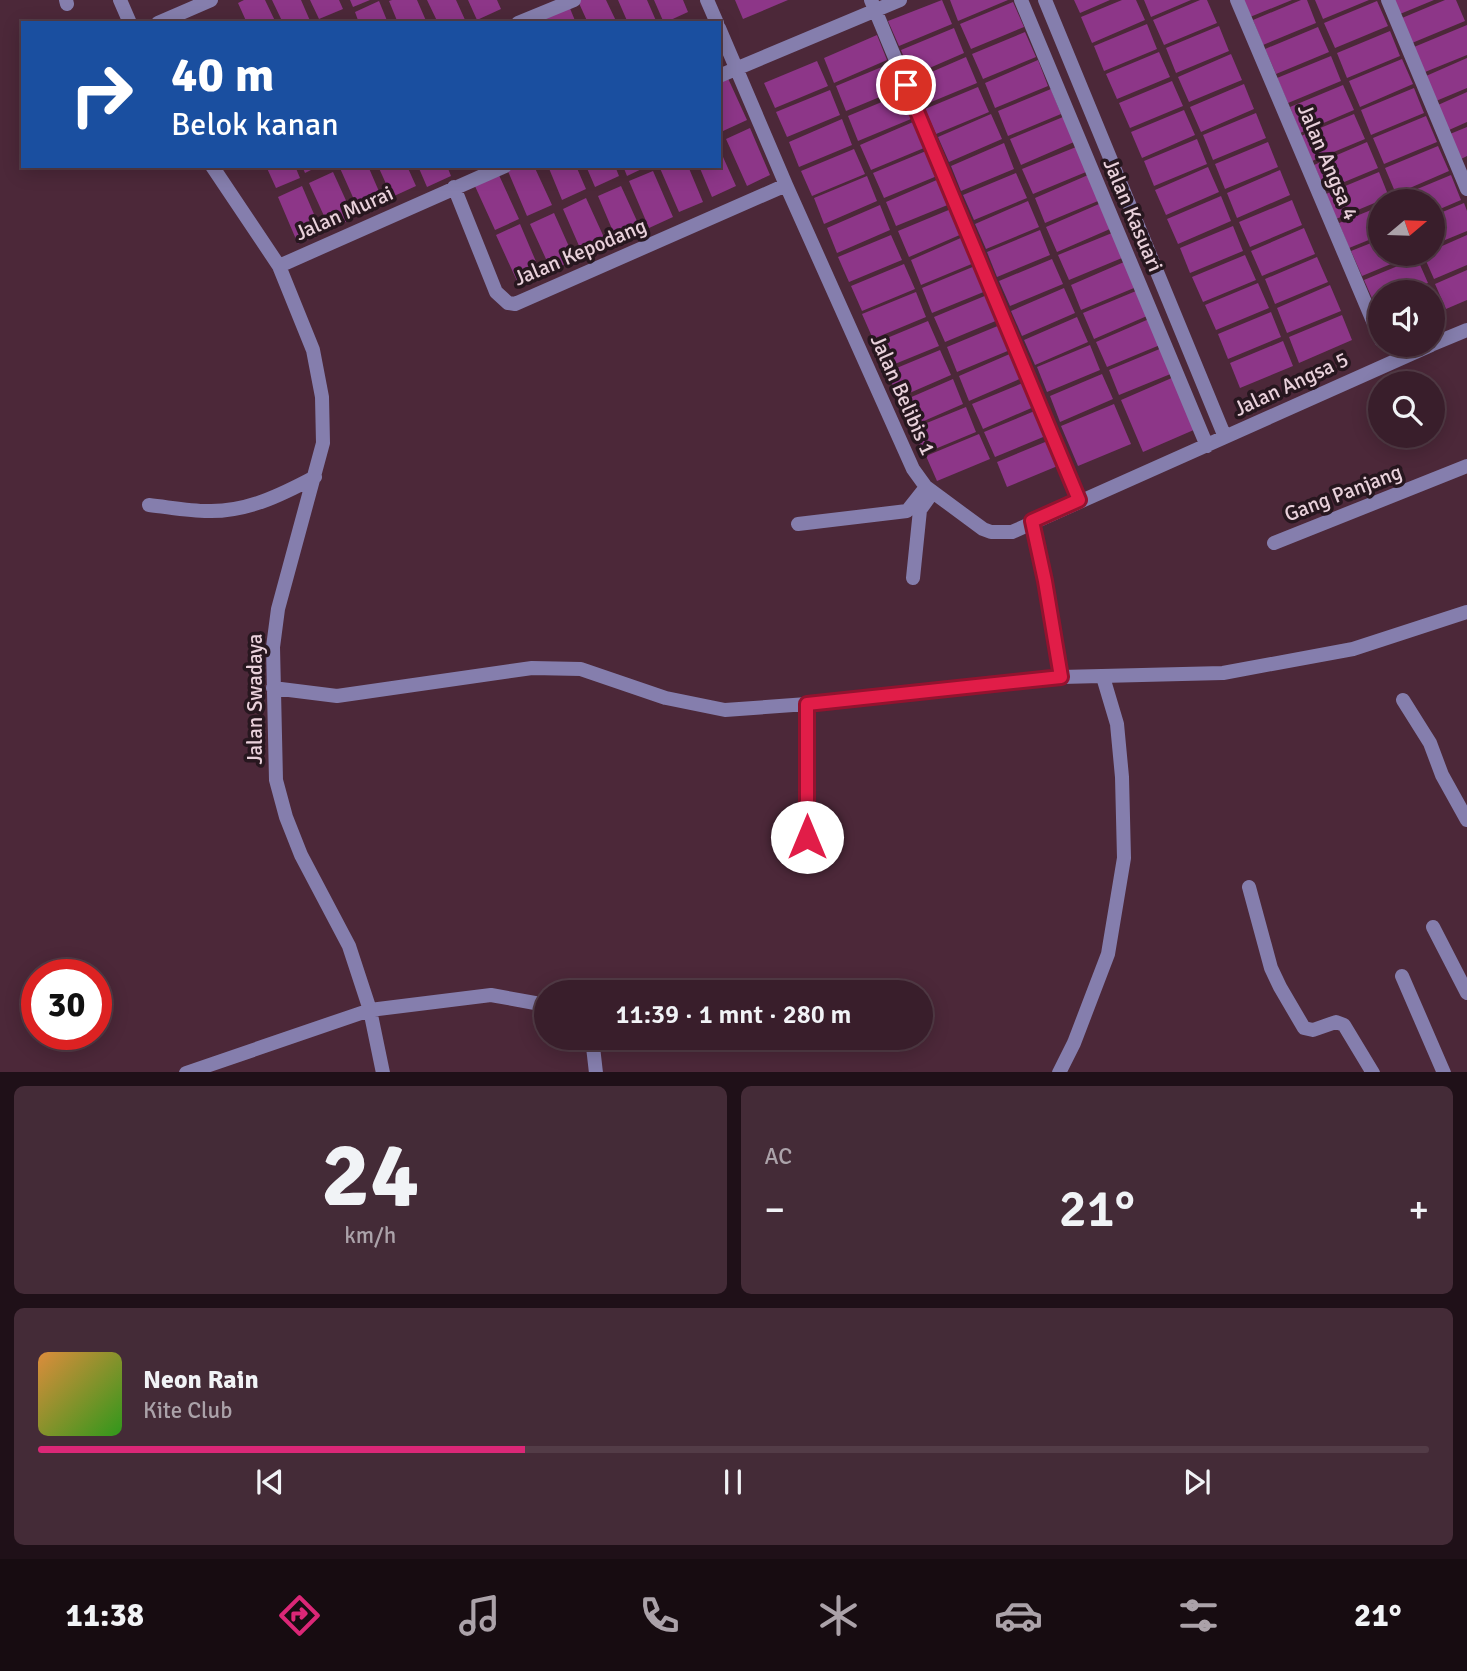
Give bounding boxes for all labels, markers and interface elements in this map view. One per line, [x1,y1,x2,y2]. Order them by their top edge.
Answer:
text: 40 m [171,45,274,105]
icon: right [56,49,147,140]
pin [876,55,936,115]
icon: arrive [887,66,925,104]
street label: Jalan Angsa 4 [1292,100,1364,224]
text: Belok kanan [171,105,339,144]
street label: Jalan Kasuari [1097,154,1169,276]
street label: Jalan Murai [291,180,397,246]
north arrow [1368,189,1446,266]
map controls [1368,189,1445,448]
street label: Jalan Kepodang [510,212,650,292]
button: sound [1368,280,1445,357]
street label: Jalan Belibis 1 [865,331,941,459]
street label: Jalan Angsa 5 [1229,346,1353,422]
button: search [1368,371,1445,448]
street label: Gang Panjang [1281,459,1405,527]
street label: Jalan Swadaya [242,634,268,764]
position arrow [770,800,844,874]
speed limit sign: 30 [21,959,112,1050]
text: 11:39 · 1 mnt · 280 m [616,999,851,1031]
text: 24 [321,1119,419,1232]
text: AC [765,1142,792,1171]
text: 21° [1059,1177,1135,1241]
text: − [765,1186,785,1233]
text: + [1408,1186,1429,1233]
text: km/h [344,1221,396,1250]
text: Neon Rain [143,1364,259,1396]
text: Kite Club [143,1396,232,1425]
icon: previous [251,1463,289,1501]
icon: pause [714,1463,752,1501]
icon: next [1178,1463,1216,1501]
icon: directions [275,1591,324,1640]
icon: music [455,1591,504,1640]
icon: phone [635,1591,684,1640]
icon: climate [814,1591,863,1640]
icon: car [994,1591,1043,1640]
icon: filters [1174,1591,1223,1640]
text: 11:38 [65,1596,144,1635]
text: 21° [1354,1596,1401,1635]

